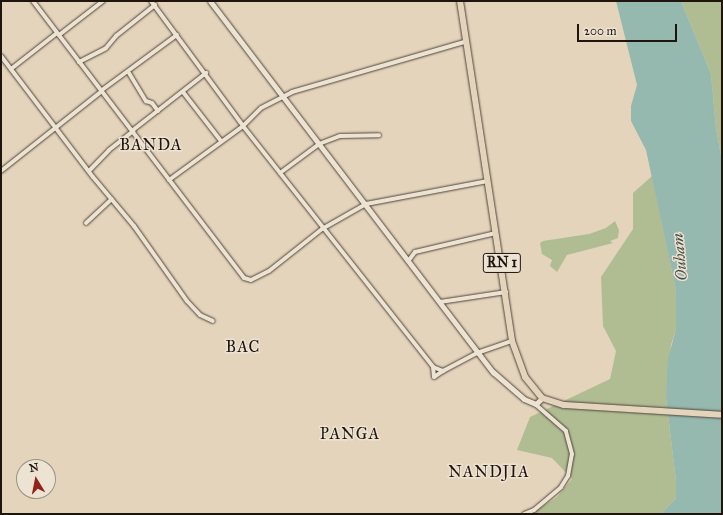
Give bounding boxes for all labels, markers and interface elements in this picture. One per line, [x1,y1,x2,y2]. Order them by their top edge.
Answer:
scale bar [579,16,679,42]
text: 200 m [584,24,617,38]
district label: BANDA [119,135,183,155]
water label: Ouham [668,232,692,282]
road number: RN 1 [482,251,522,275]
district label: BAC [226,337,260,357]
district label: PANGA [320,424,380,444]
north arrow [16,459,56,499]
text: N [28,460,40,475]
district label: NANDJIA [448,462,530,482]

